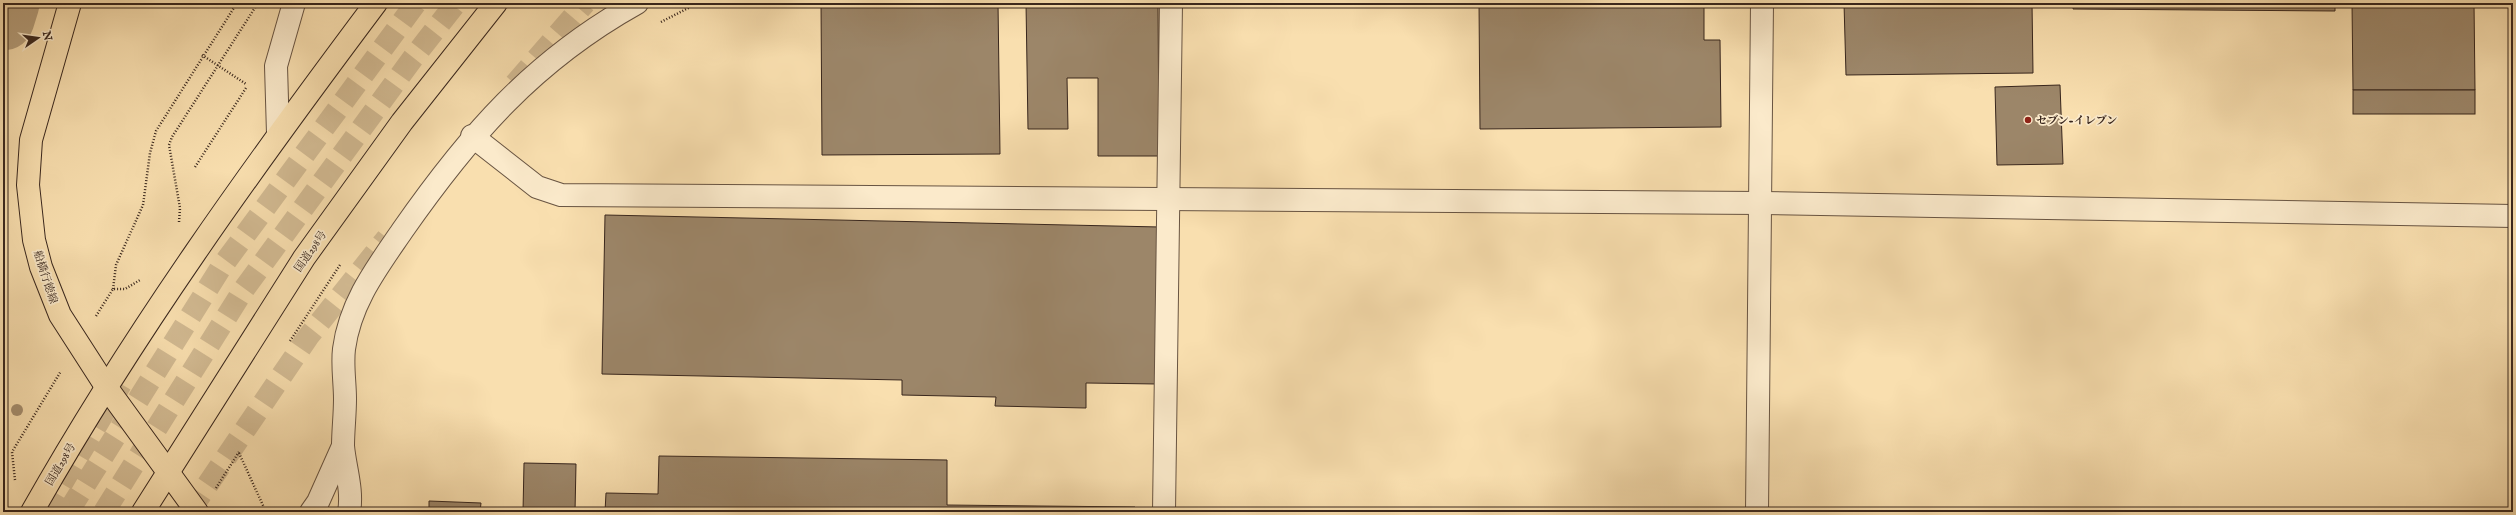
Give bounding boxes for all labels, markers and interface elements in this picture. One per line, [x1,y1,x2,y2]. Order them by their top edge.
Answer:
north arrow [18,18,58,58]
text: N [39,29,55,43]
place label: セブン-イレブン [2036,114,2117,128]
marker: セブン-イレブン [2023,115,2033,125]
street label: 国道298号 [292,228,330,275]
street label: 船橋行徳線 [30,249,60,306]
street label: 国道298号 [43,441,79,488]

